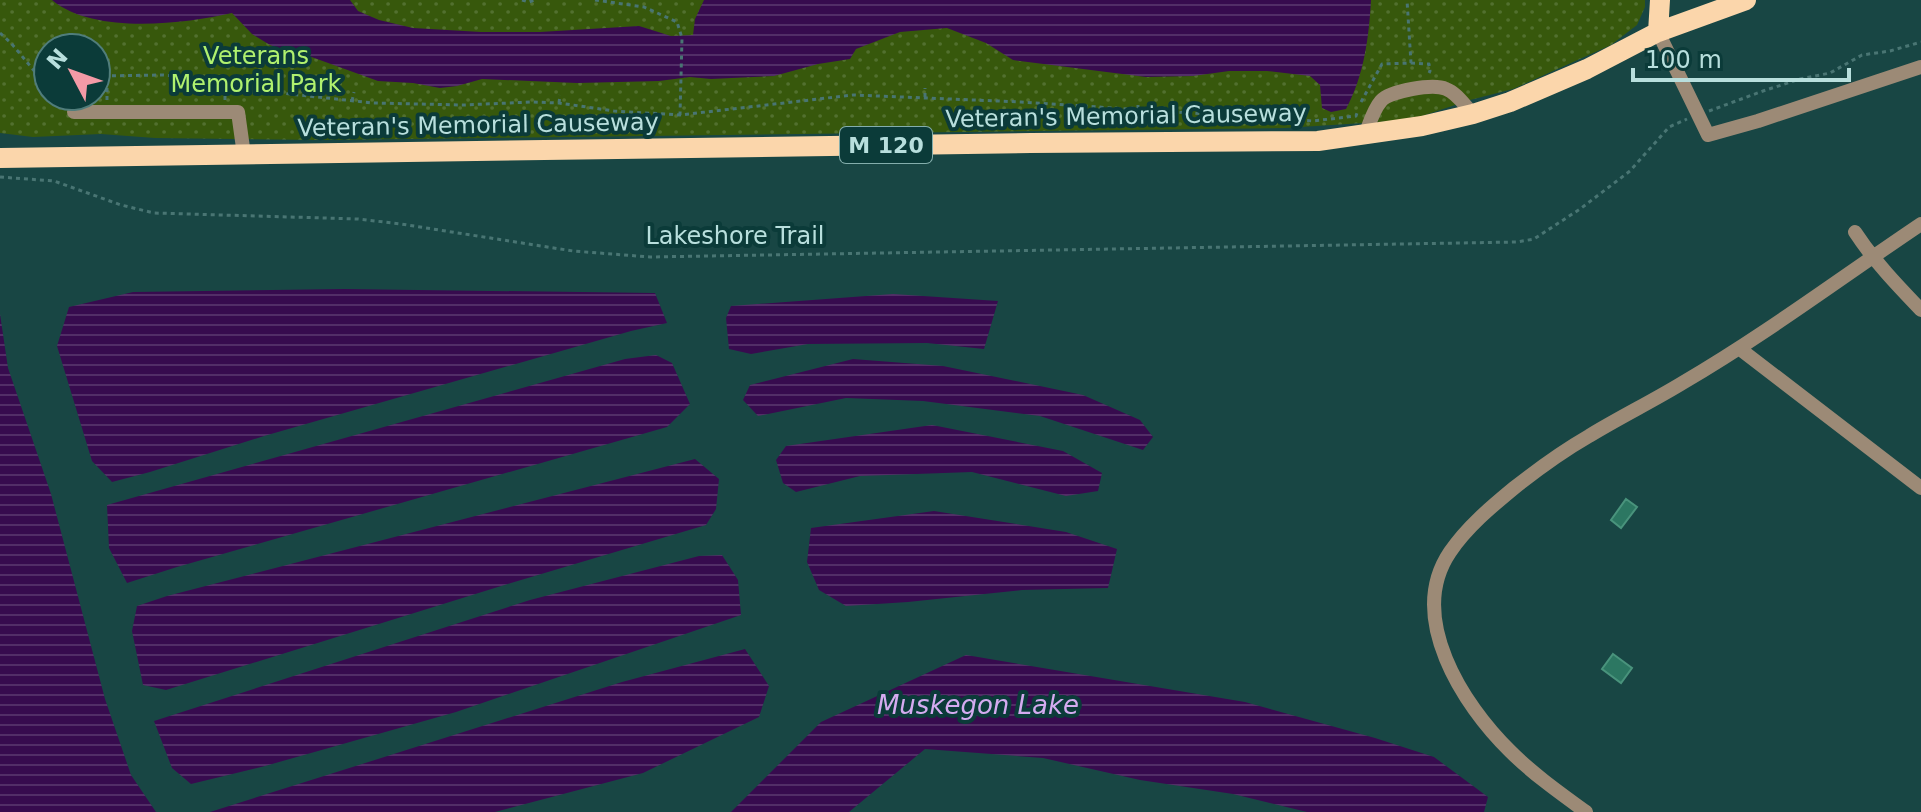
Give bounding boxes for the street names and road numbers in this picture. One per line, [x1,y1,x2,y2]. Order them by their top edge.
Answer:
street label: Veteran's Memorial Causeway [945,99,1307,133]
street label: Veteran's Memorial Causeway [297,108,659,142]
road number: M 120 [840,127,932,163]
street label: Lakeshore Trail [645,222,825,250]

